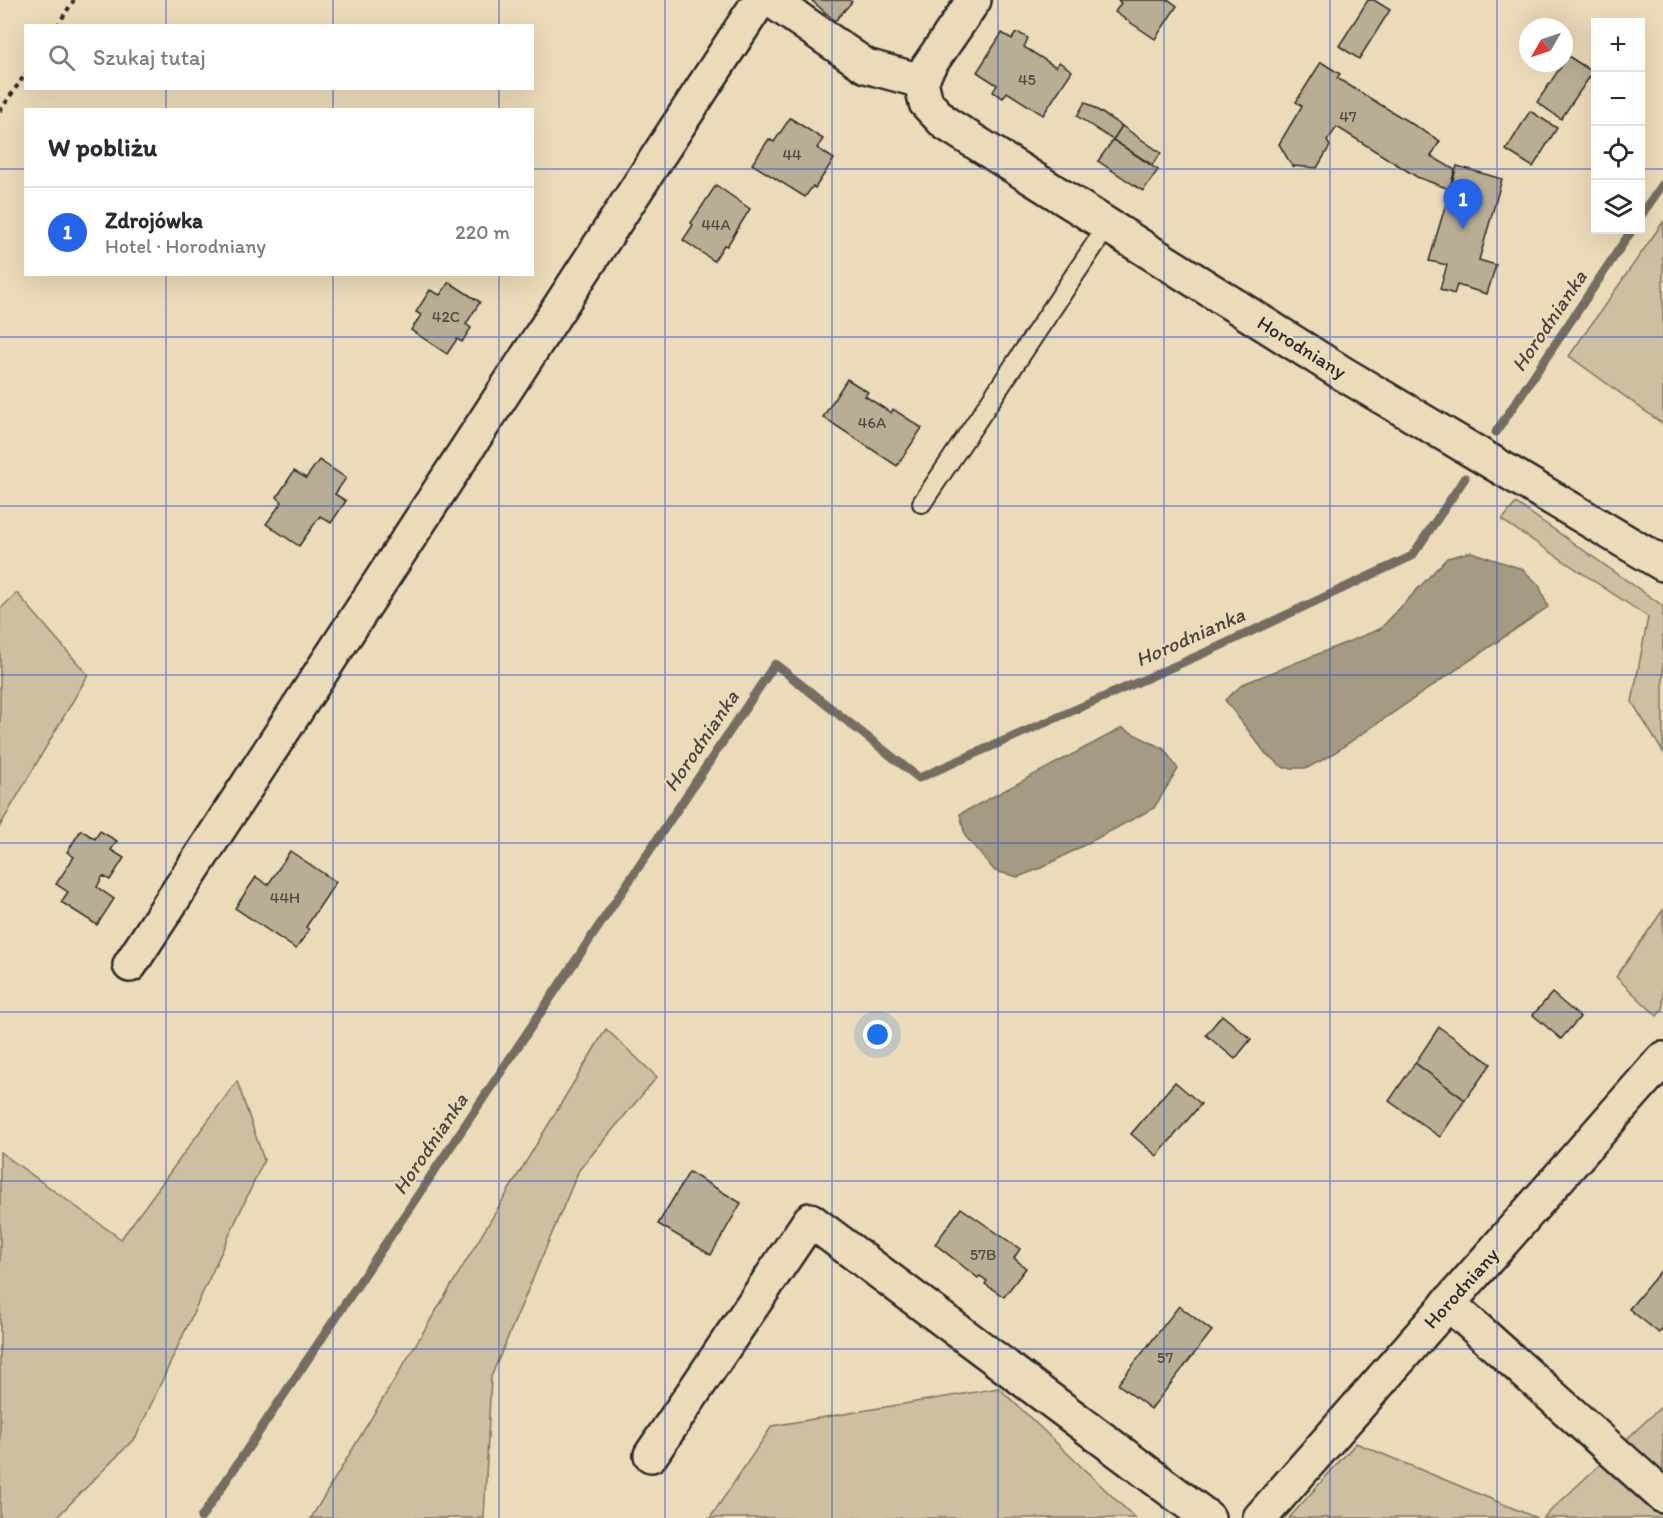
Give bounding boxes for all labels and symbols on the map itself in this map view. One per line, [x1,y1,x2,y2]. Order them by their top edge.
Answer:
north arrow [1519,18,1573,72]
house number: 45 [1018,70,1036,89]
house number: 47 [1339,107,1357,126]
house number: 44 [782,145,802,164]
pin: 1 [1444,180,1482,229]
house number: 44A [701,215,731,234]
water label: Horodnianka [1506,265,1592,376]
house number: 42C [432,307,460,326]
street label: Horodniany [1253,310,1351,384]
house number: 46A [858,413,886,432]
water label: Horodnianka [1131,601,1249,672]
water label: Horodnianka [658,685,744,796]
house number: 44H [270,888,300,907]
your location [863,1020,892,1049]
water label: Horodnianka [387,1088,473,1199]
street label: Horodniany [1418,1242,1504,1333]
house number: 57B [970,1245,996,1264]
house number: 57 [1157,1348,1173,1367]

